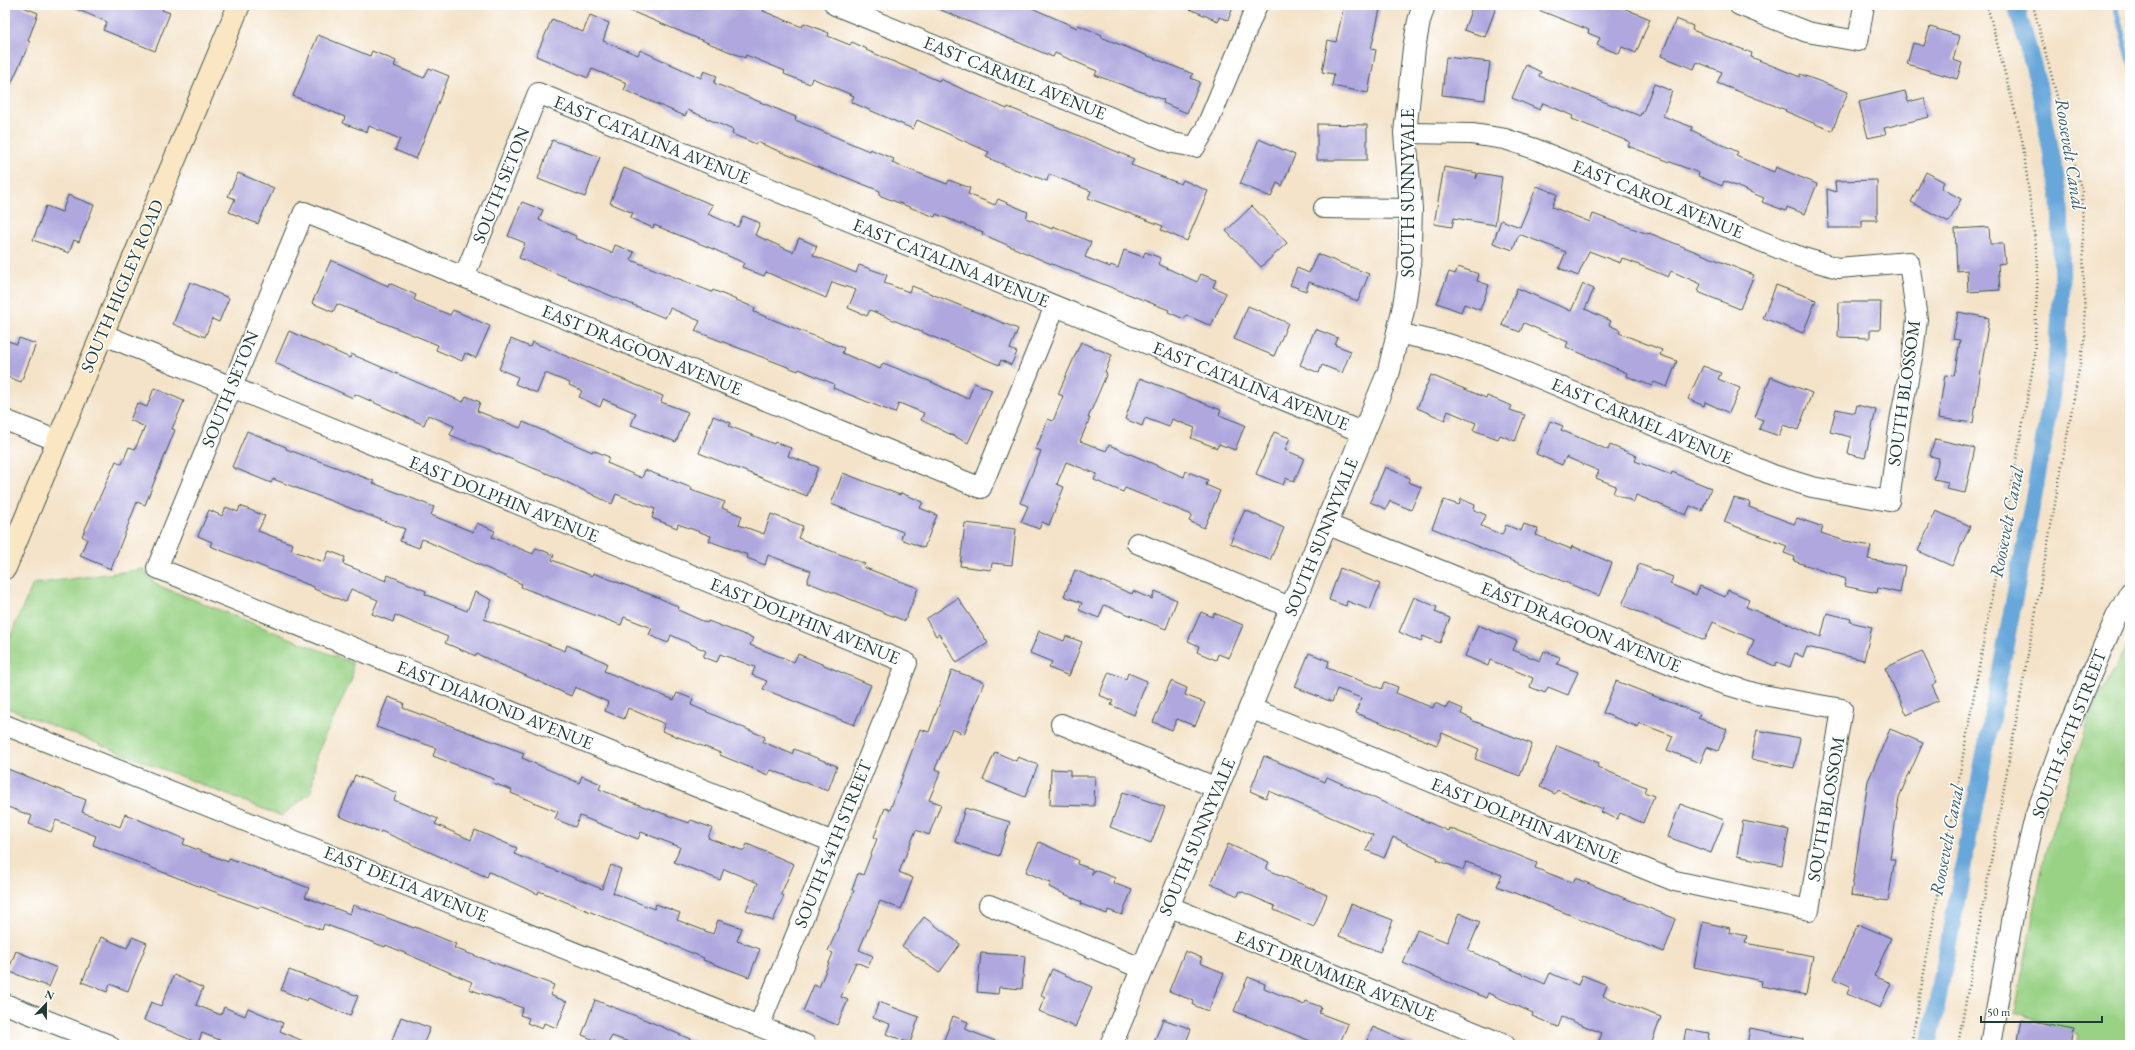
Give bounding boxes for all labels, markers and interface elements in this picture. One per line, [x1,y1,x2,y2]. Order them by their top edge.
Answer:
street label: EAST CARMEL AVENUE [920,30,1110,125]
street label: EAST CATALINA AVENUE [551,90,754,190]
water label: Roosevelt Canal [2049,96,2092,212]
street label: SOUTH SUNNYVALE [1396,108,1419,278]
street label: SOUTH SETON [467,122,535,247]
street label: EAST CAROL AVENUE [1569,154,1747,243]
street label: SOUTH HIGLEY ROAD [75,196,169,376]
street label: EAST CATALINA AVENUE [850,213,1053,313]
street label: EAST DRAGOON AVENUE [539,299,746,400]
street label: SOUTH BLOSSOM [1882,318,1925,467]
street label: SOUTH SETON [196,326,264,451]
street label: EAST CATALINA AVENUE [1150,336,1353,436]
street label: EAST CARMEL AVENUE [1548,372,1736,469]
street label: EAST DOLPHIN AVENUE [406,450,603,547]
street label: SOUTH SUNNYVALE [1278,454,1363,620]
water label: Roosevelt Canal [1983,464,2030,580]
street label: EAST DOLPHIN AVENUE [707,572,904,669]
street label: EAST DRAGOON AVENUE [1478,576,1685,677]
street label: SOUTH 56TH STREET [2026,645,2112,821]
street label: EAST DIAMOND AVENUE [394,655,597,755]
street label: SOUTH BLOSSOM [1801,734,1850,883]
street label: SOUTH SUNNYVALE [1153,754,1240,919]
street label: SOUTH 54TH STREET [788,756,877,931]
street label: EAST DOLPHIN AVENUE [1428,772,1625,869]
water label: Roosevelt Canal [1923,782,1970,898]
street label: EAST DELTA AVENUE [321,840,492,927]
street label: EAST DRUMMER AVENUE [1232,925,1440,1027]
north arrow [26,984,66,1024]
text: N [43,987,57,1003]
scale bar [1981,998,2102,1024]
text: 50 m [1987,1004,2011,1020]

